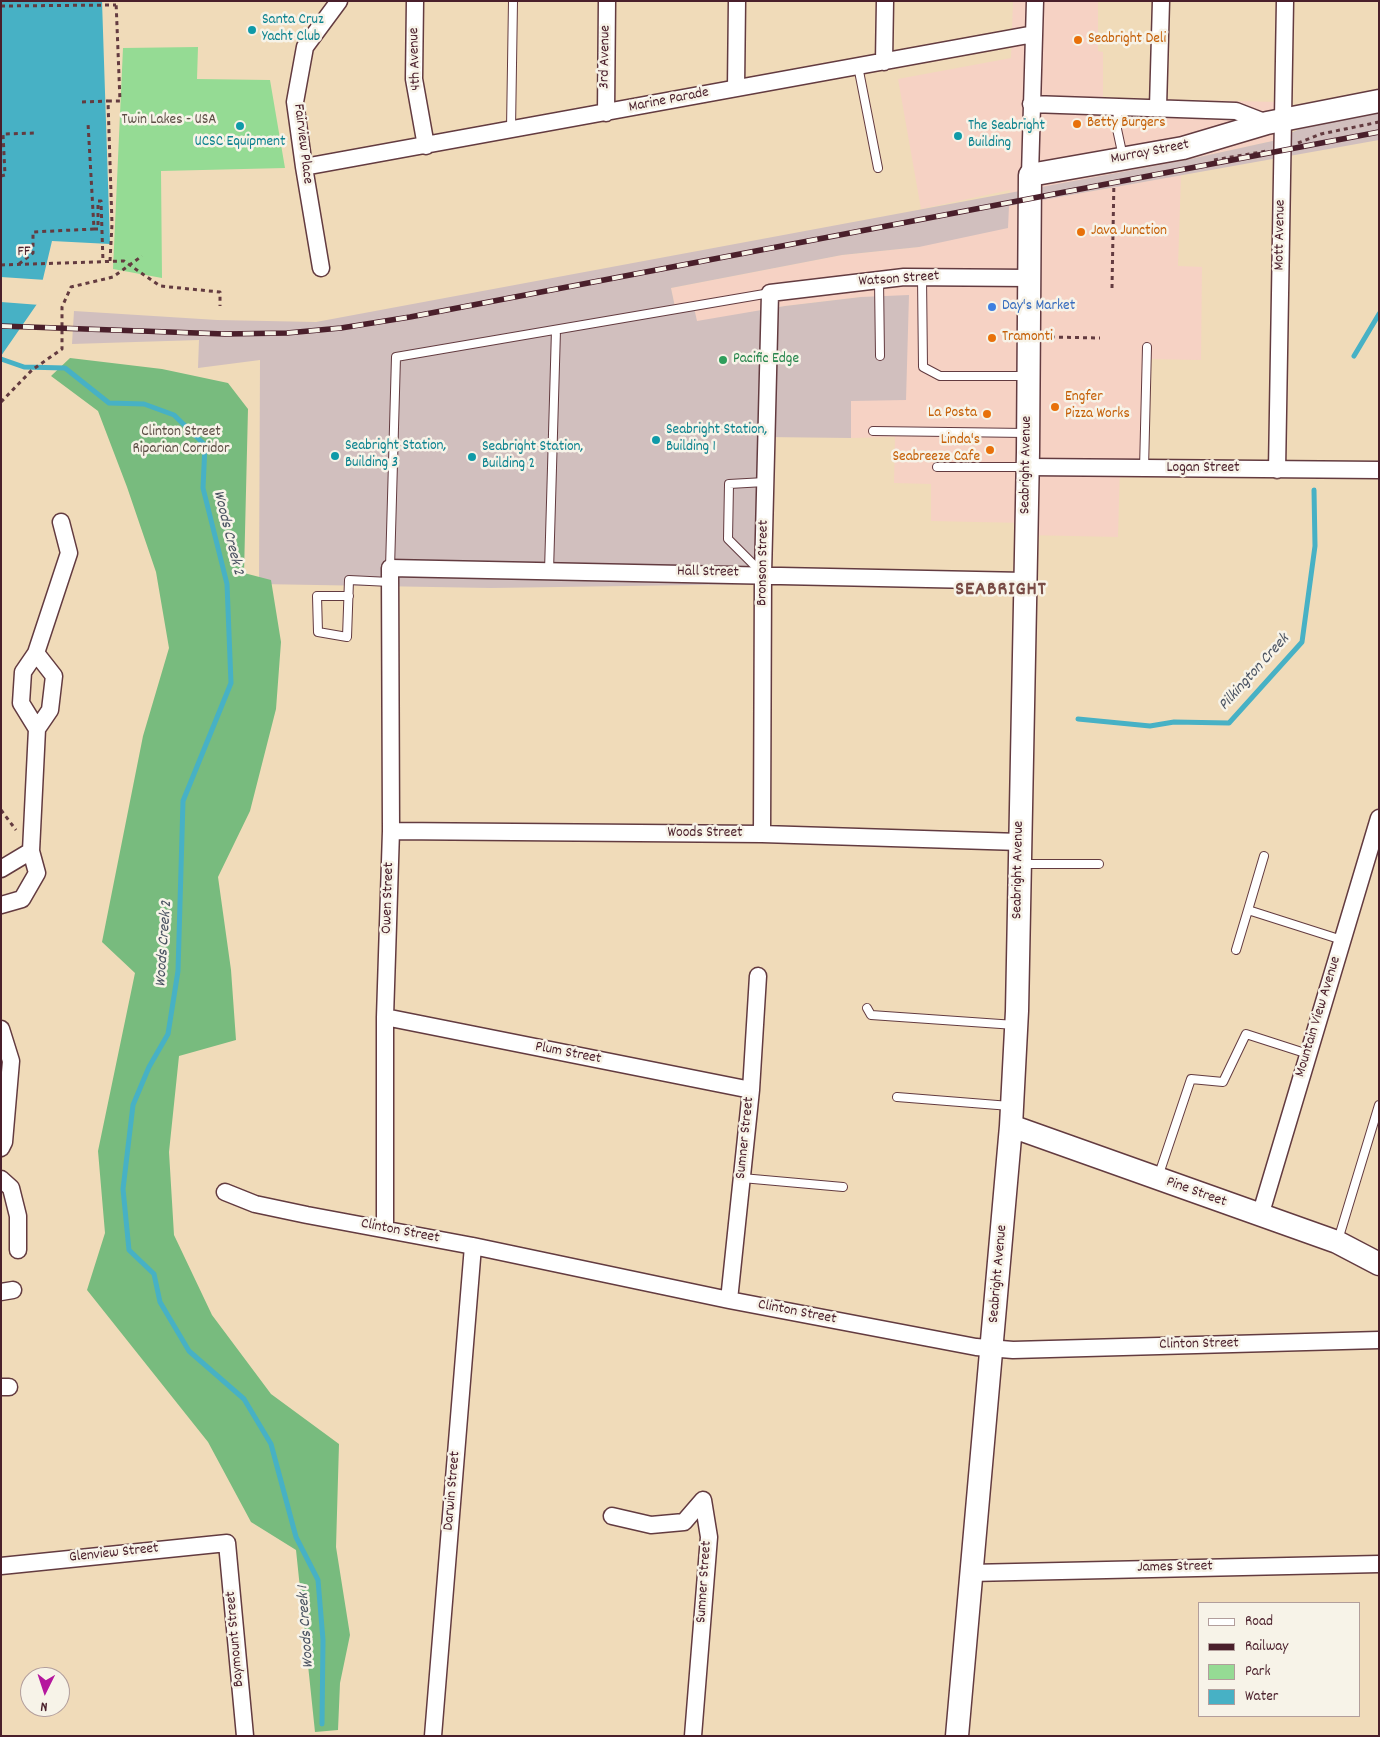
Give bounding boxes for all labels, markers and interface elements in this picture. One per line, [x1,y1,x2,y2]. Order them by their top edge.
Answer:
place label: Santa Cruz Yacht Club [262,12,324,47]
marker: Santa Cruz Yacht Club [246,24,258,36]
street label: 3rd Avenue [596,25,616,89]
street label: 4th Avenue [406,27,426,91]
place label: Seabright Deli [1088,31,1166,49]
marker: Seabright Deli [1072,34,1084,46]
street label: Marine Parade [627,84,711,118]
street label: Fairview Place [288,103,316,185]
park label: Twin Lakes - USA [121,112,217,130]
place label: Betty Burgers [1087,115,1165,133]
place label: The Seabright Building [968,118,1045,153]
marker: Betty Burgers [1071,118,1083,130]
marker: UCSC Equipment [234,120,246,132]
marker: The Seabright Building [952,130,964,142]
place label: UCSC Equipment [194,134,286,152]
street label: Murray Street [1109,137,1191,169]
street label: Mott Avenue [1271,199,1291,271]
place label: Java Junction [1091,223,1167,241]
marker: Java Junction [1075,226,1087,238]
street label: FF [17,244,31,262]
street label: Watson Street [858,268,940,292]
place label: Day's Market [1002,298,1075,316]
marker: Day's Market [986,301,998,313]
place label: Tramonti [1002,329,1053,347]
marker: Tramonti [986,332,998,344]
place label: Pacific Edge [733,351,799,369]
marker: Pacific Edge [717,354,729,366]
place label: Engfer Pizza Works [1065,389,1130,424]
marker: Engfer Pizza Works [1049,401,1061,413]
place label: La Posta [928,405,977,423]
marker: La Posta [981,408,993,420]
street label: Seabright Avenue [1017,416,1037,514]
place label: Seabright Station, Building 1 [666,422,767,457]
park label: Clinton Street Riparian Corridor [133,424,229,459]
place label: Linda's Seabreeze Cafe [892,432,980,467]
marker: Seabright Station, Building 1 [650,434,662,446]
place label: Seabright Station, Building 3 [345,438,446,473]
place label: Seabright Station, Building 2 [482,439,583,474]
marker: Linda's Seabreeze Cafe [984,444,996,456]
marker: Seabright Station, Building 3 [329,450,341,462]
marker: Seabright Station, Building 2 [466,451,478,463]
street label: Logan Street [1166,460,1240,478]
water label: Woods Creek 2 [207,489,247,577]
street label: Bronson Street [754,520,774,606]
street label: Hall Street [677,563,739,583]
district label: SEABRIGHT [954,579,1048,603]
water label: Pilkington Creek [1216,631,1294,715]
street label: Seabright Avenue [1009,821,1029,919]
street label: Woods Street [667,825,743,843]
street label: Owen Street [379,862,399,934]
water label: Woods Creek 2 [152,900,178,988]
street label: Mountain View Avenue [1292,954,1346,1080]
street label: Plum Street [533,1039,603,1069]
street label: Sumner Street [733,1096,759,1180]
street label: Pine Street [1163,1174,1229,1212]
street label: Clinton Street [359,1216,441,1248]
street label: Seabright Avenue [986,1224,1012,1324]
street label: Clinton Street [756,1297,838,1329]
street label: Clinton Street [1159,1335,1239,1355]
street label: Darwin Street [441,1451,465,1531]
street label: Glenview Street [68,1540,160,1568]
street label: Sumner Street [693,1540,717,1624]
street label: James Street [1137,1558,1213,1578]
water label: Woods Creek 1 [295,1585,319,1669]
street label: Baymount Street [223,1590,249,1688]
legend [1198,1602,1360,1717]
text: Road [1245,1611,1273,1633]
text: Railway [1245,1636,1288,1658]
text: Park [1245,1661,1271,1683]
north arrow [20,1667,70,1717]
text: Water [1245,1686,1278,1708]
text: N [40,1696,48,1716]

